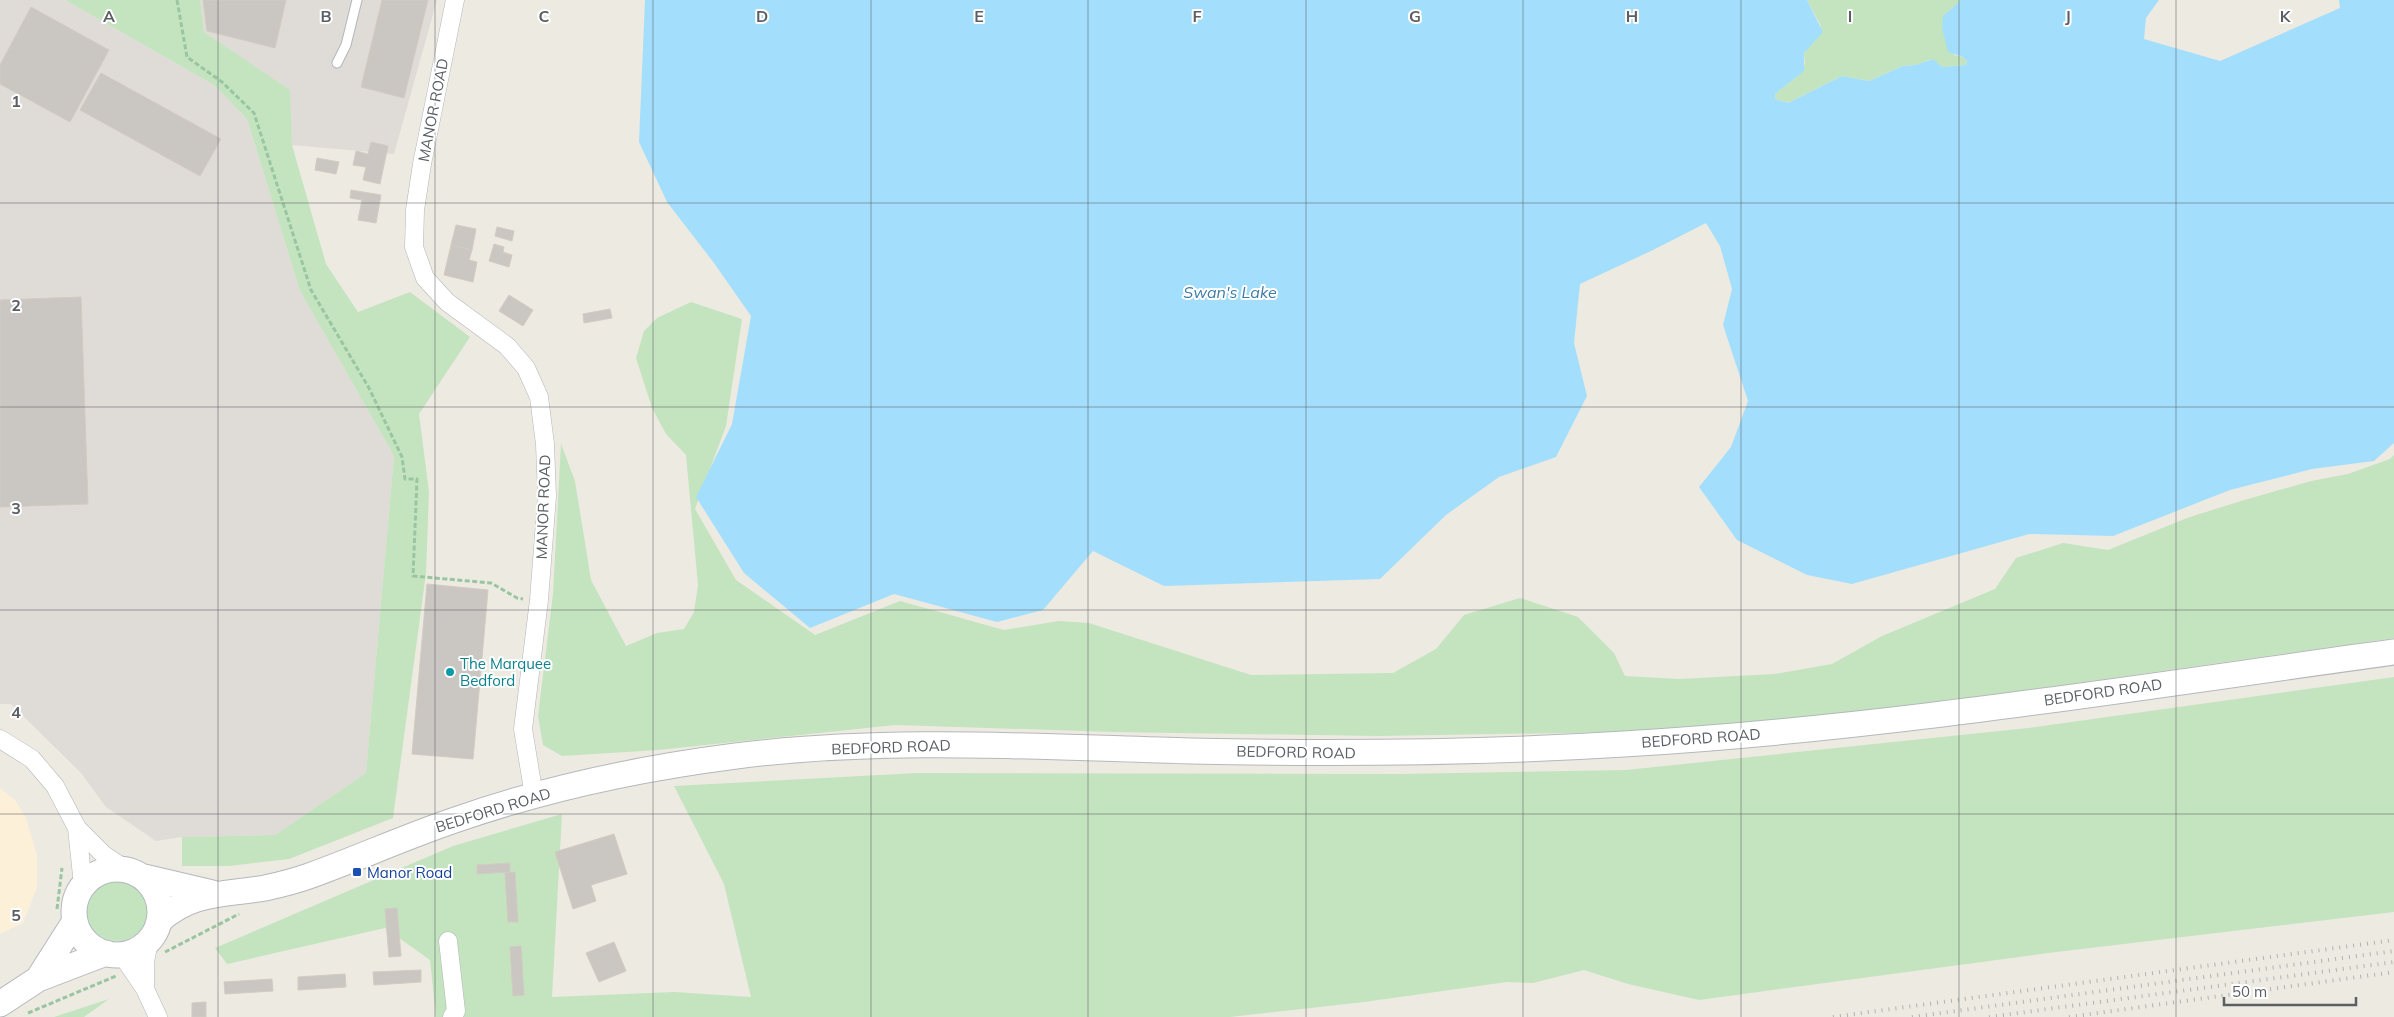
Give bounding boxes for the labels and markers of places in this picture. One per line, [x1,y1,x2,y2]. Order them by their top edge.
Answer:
place label: The Marquee Bedford [460,654,551,690]
marker: The Marquee Bedford [444,666,456,678]
place label: Manor Road [367,863,452,882]
marker: Manor Road [351,866,363,878]

